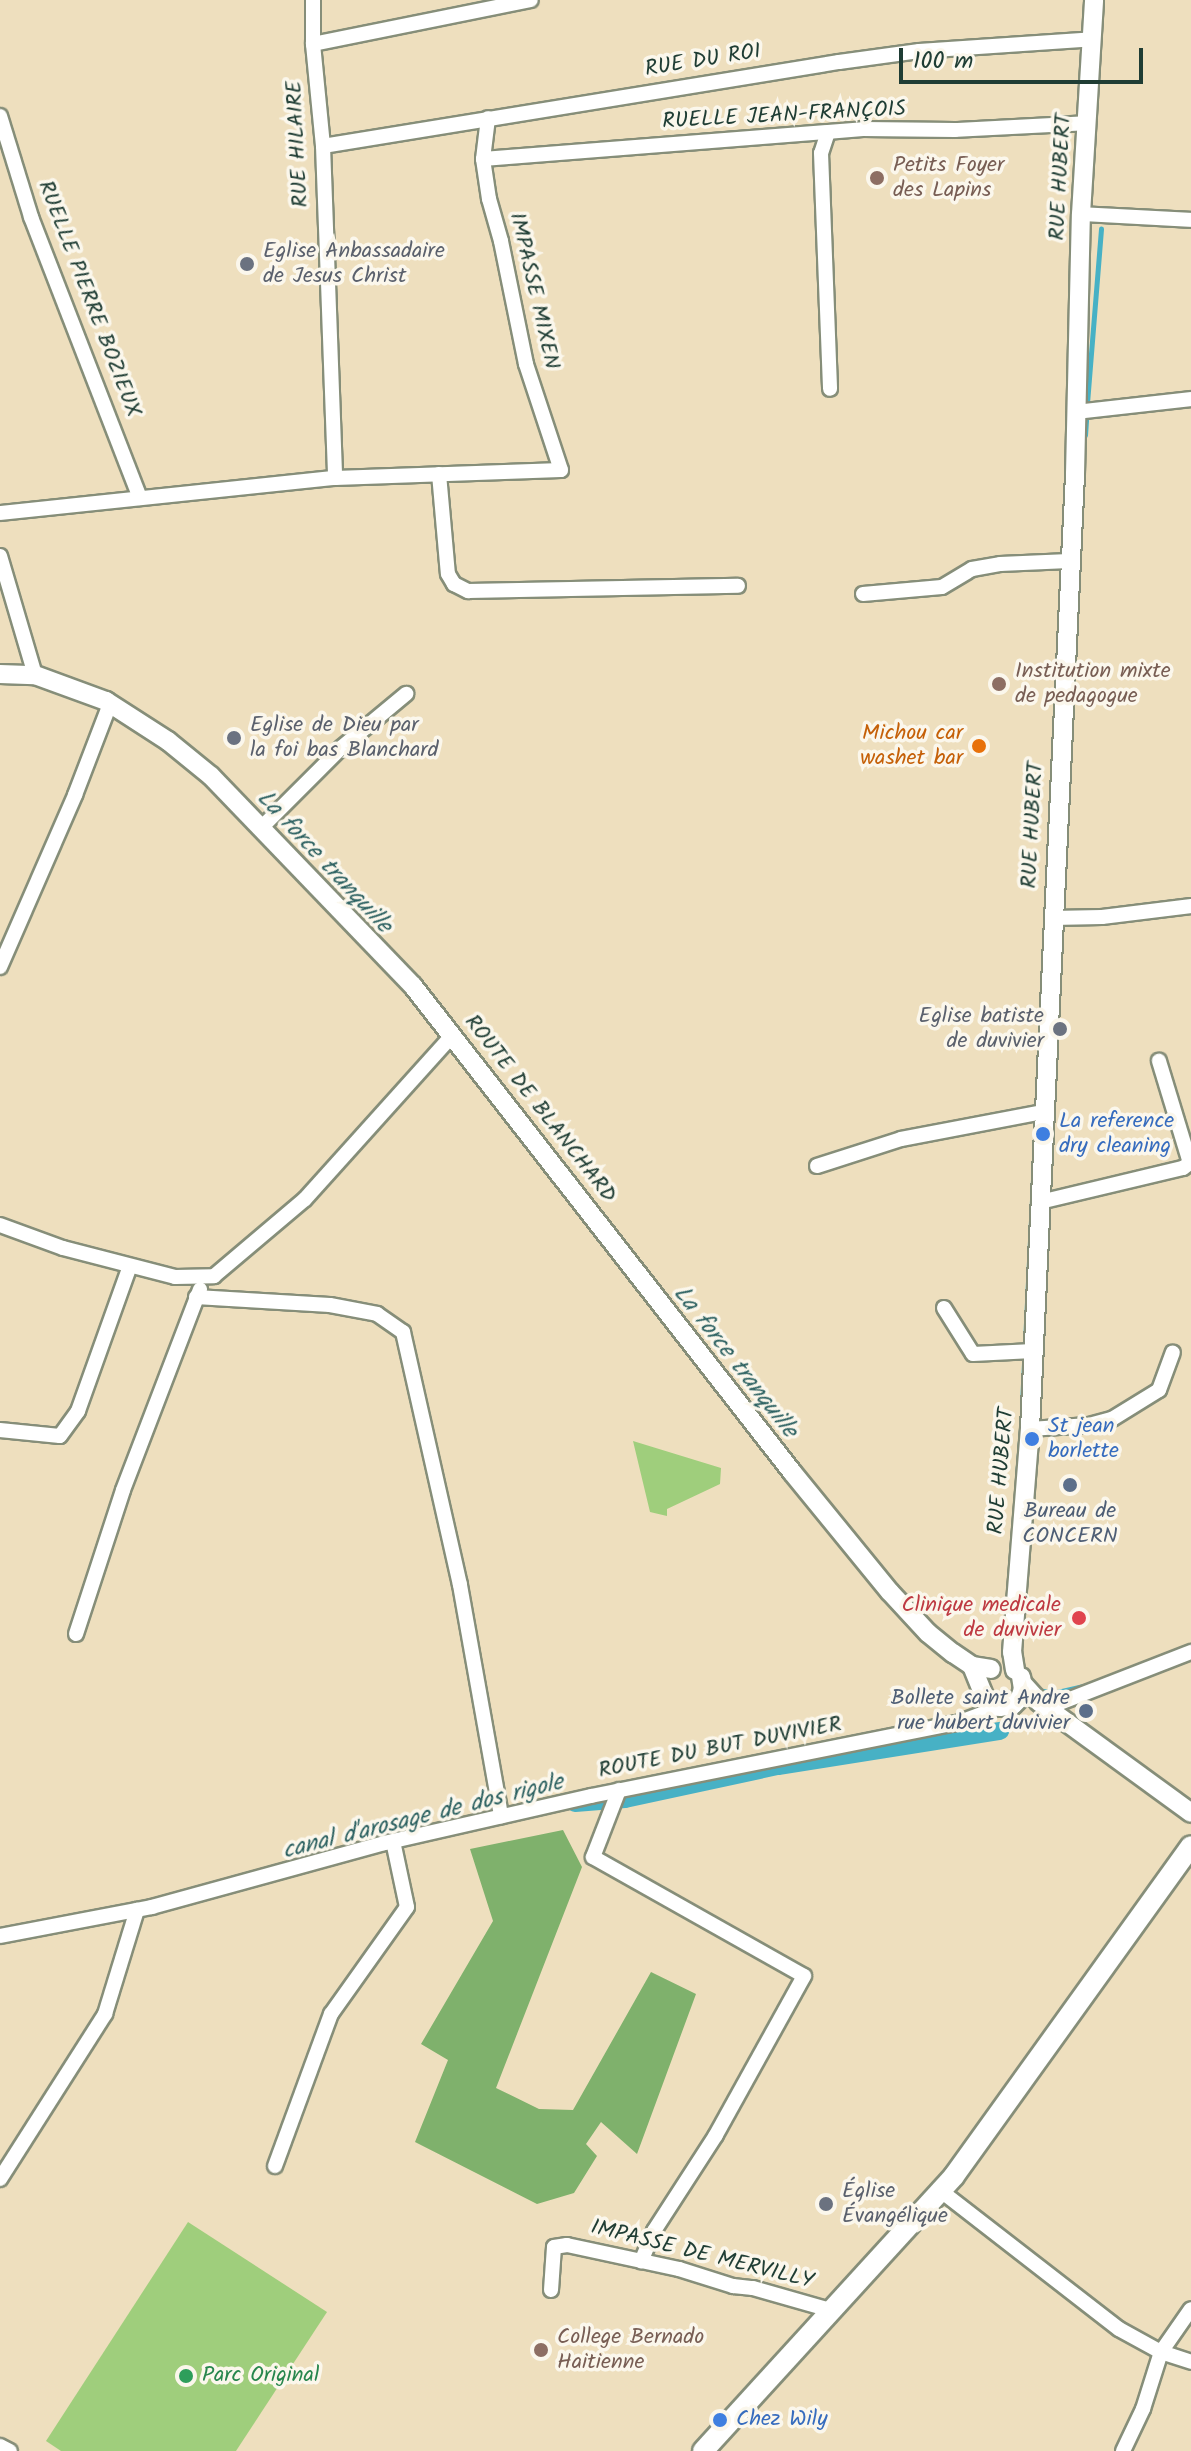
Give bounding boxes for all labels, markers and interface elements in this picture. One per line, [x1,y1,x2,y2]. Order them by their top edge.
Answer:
scale bar [903,32,1147,82]
street label: RUE DU ROI [643,39,763,83]
text: 100 m [913,42,973,81]
street label: RUE HILAIRE [281,80,315,208]
street label: RUELLE JEAN-FRANÇOIS [661,96,907,136]
street label: RUE HUBERT [1044,113,1078,241]
place label: Petits Foyer des Lapins [893,152,1004,204]
marker: Petits Foyer des Lapins [868,169,886,187]
street label: RUELLE PIERRE BOZIEUX [32,177,146,421]
street label: IMPASSE MIXEN [503,210,565,372]
place label: Eglise Anbassadaire de Jesus Christ [263,238,445,290]
marker: Eglise Anbassadaire de Jesus Christ [238,255,256,273]
place label: Institution mixte de pedagogue [1015,658,1171,710]
marker: Institution mixte de pedagogue [990,675,1008,693]
place label: Eglise de Dieu par la foi bas Blanchard [250,712,438,764]
place label: Michou car washet bar [860,720,963,772]
marker: Eglise de Dieu par la foi bas Blanchard [225,729,243,747]
marker: Michou car washet bar [970,737,988,755]
street label: RUE HUBERT [1016,761,1050,889]
water label: La force tranquille [250,784,398,940]
place label: Eglise batiste de duvivier [919,1003,1044,1054]
street label: ROUTE DE BLANCHARD [458,1010,622,1208]
marker: Eglise batiste de duvivier [1051,1020,1069,1038]
place label: La reference dry cleaning [1059,1108,1174,1160]
marker: La reference dry cleaning [1034,1125,1052,1143]
water label: La force tranquille [667,1280,803,1444]
street label: RUE HUBERT [983,1407,1021,1535]
place label: St jean borlette [1048,1413,1119,1464]
marker: St jean borlette [1023,1430,1041,1448]
marker: Bureau de CONCERN [1061,1476,1079,1494]
place label: Bureau de CONCERN [1022,1498,1118,1550]
place label: Clinique medicale de duvivier [901,1592,1061,1644]
marker: Clinique medicale de duvivier [1068,1607,1090,1629]
place label: Bollete saint Andre rue hubert duvivier [891,1685,1070,1736]
marker: Bollete saint Andre rue hubert duvivier [1077,1702,1095,1720]
street label: ROUTE DU BUT DUVIVIER [596,1711,844,1785]
water label: canal d'arosage de dos rigole [280,1768,566,1866]
place label: Église Évangélique [842,2178,948,2230]
marker: Église Évangélique [817,2195,835,2213]
street label: IMPASSE DE MERVILLY [588,2215,816,2295]
place label: College Bernado Haitienne [557,2324,704,2376]
marker: College Bernado Haitienne [532,2341,550,2359]
place label: Parc Original [202,2363,319,2389]
marker: Parc Original [177,2367,195,2385]
place label: Chez Wily [736,2407,828,2433]
marker: Chez Wily [711,2411,729,2429]

